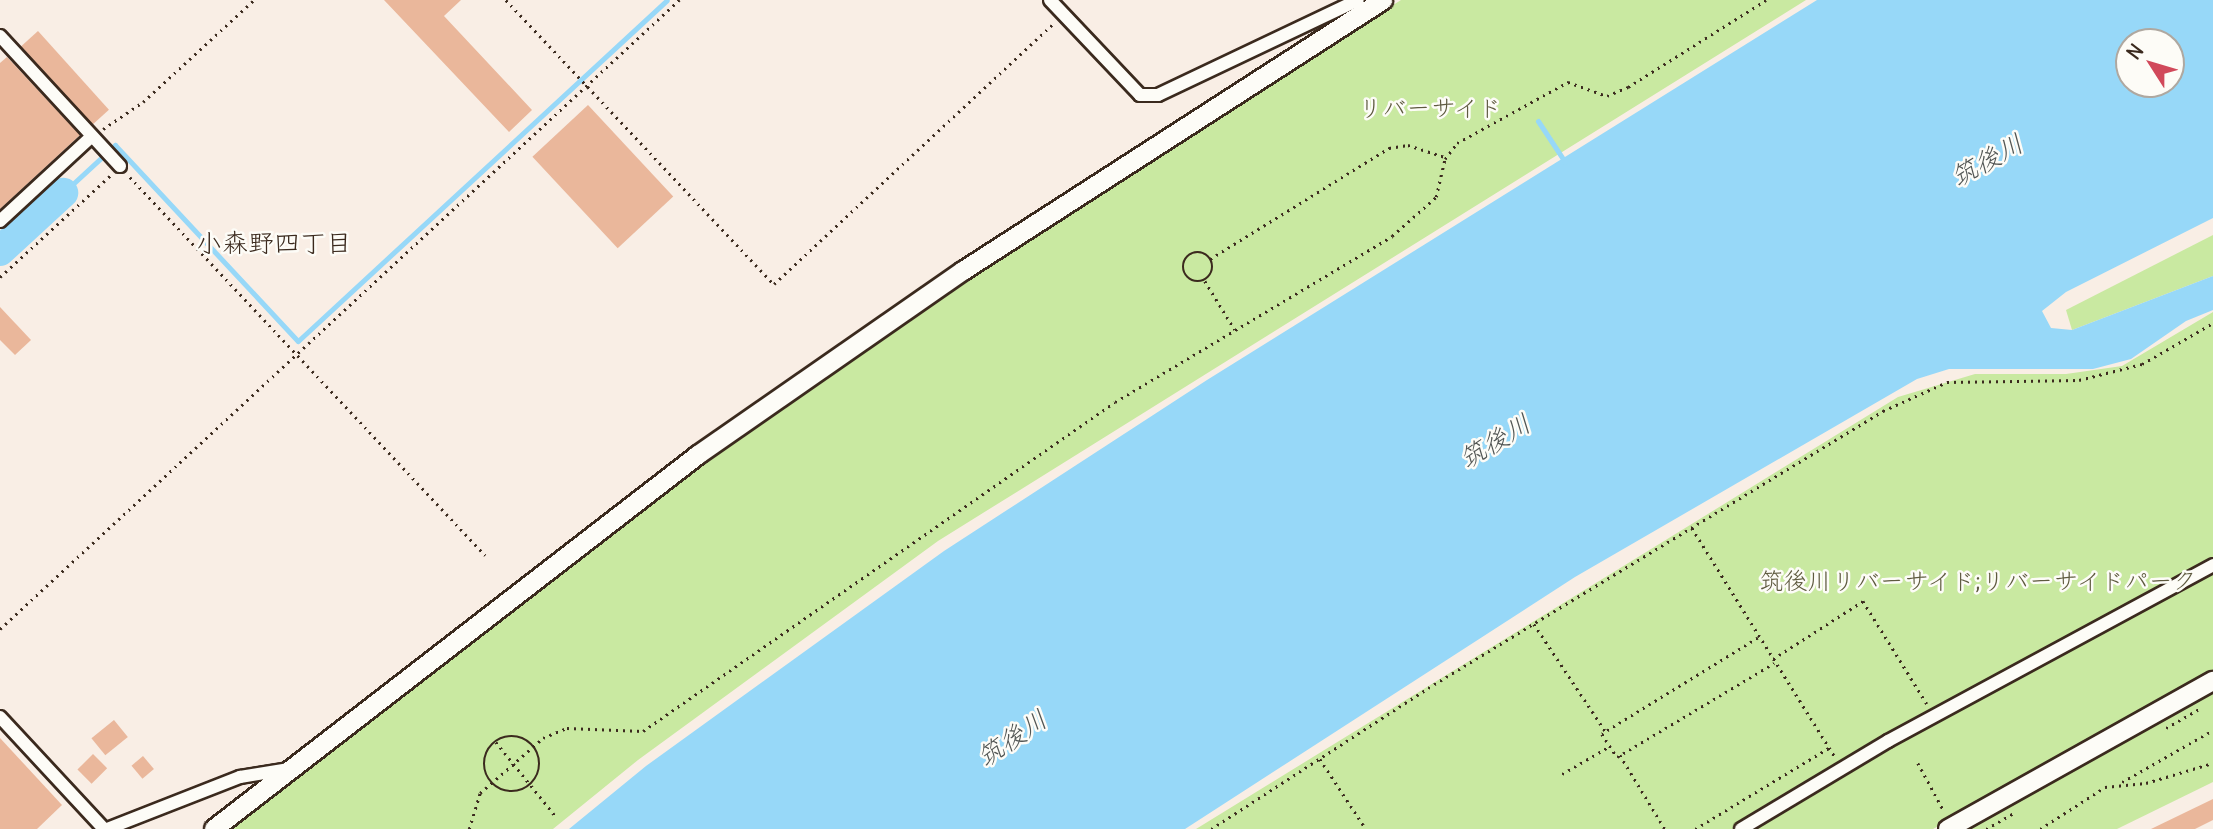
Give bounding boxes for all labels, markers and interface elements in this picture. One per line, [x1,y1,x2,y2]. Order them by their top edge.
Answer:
north arrow [2115,28,2185,98]
text: N [2121,39,2148,64]
park label: リバーサイド [1358,94,1502,122]
water label: 筑後川 [1945,127,2029,193]
district label: 小森野四丁目 [196,227,352,259]
water label: 筑後川 [1454,408,1536,474]
park label: 筑後川リバーサイド;リバーサイドパーク [1759,567,2197,595]
water label: 筑後川 [971,703,1053,773]

